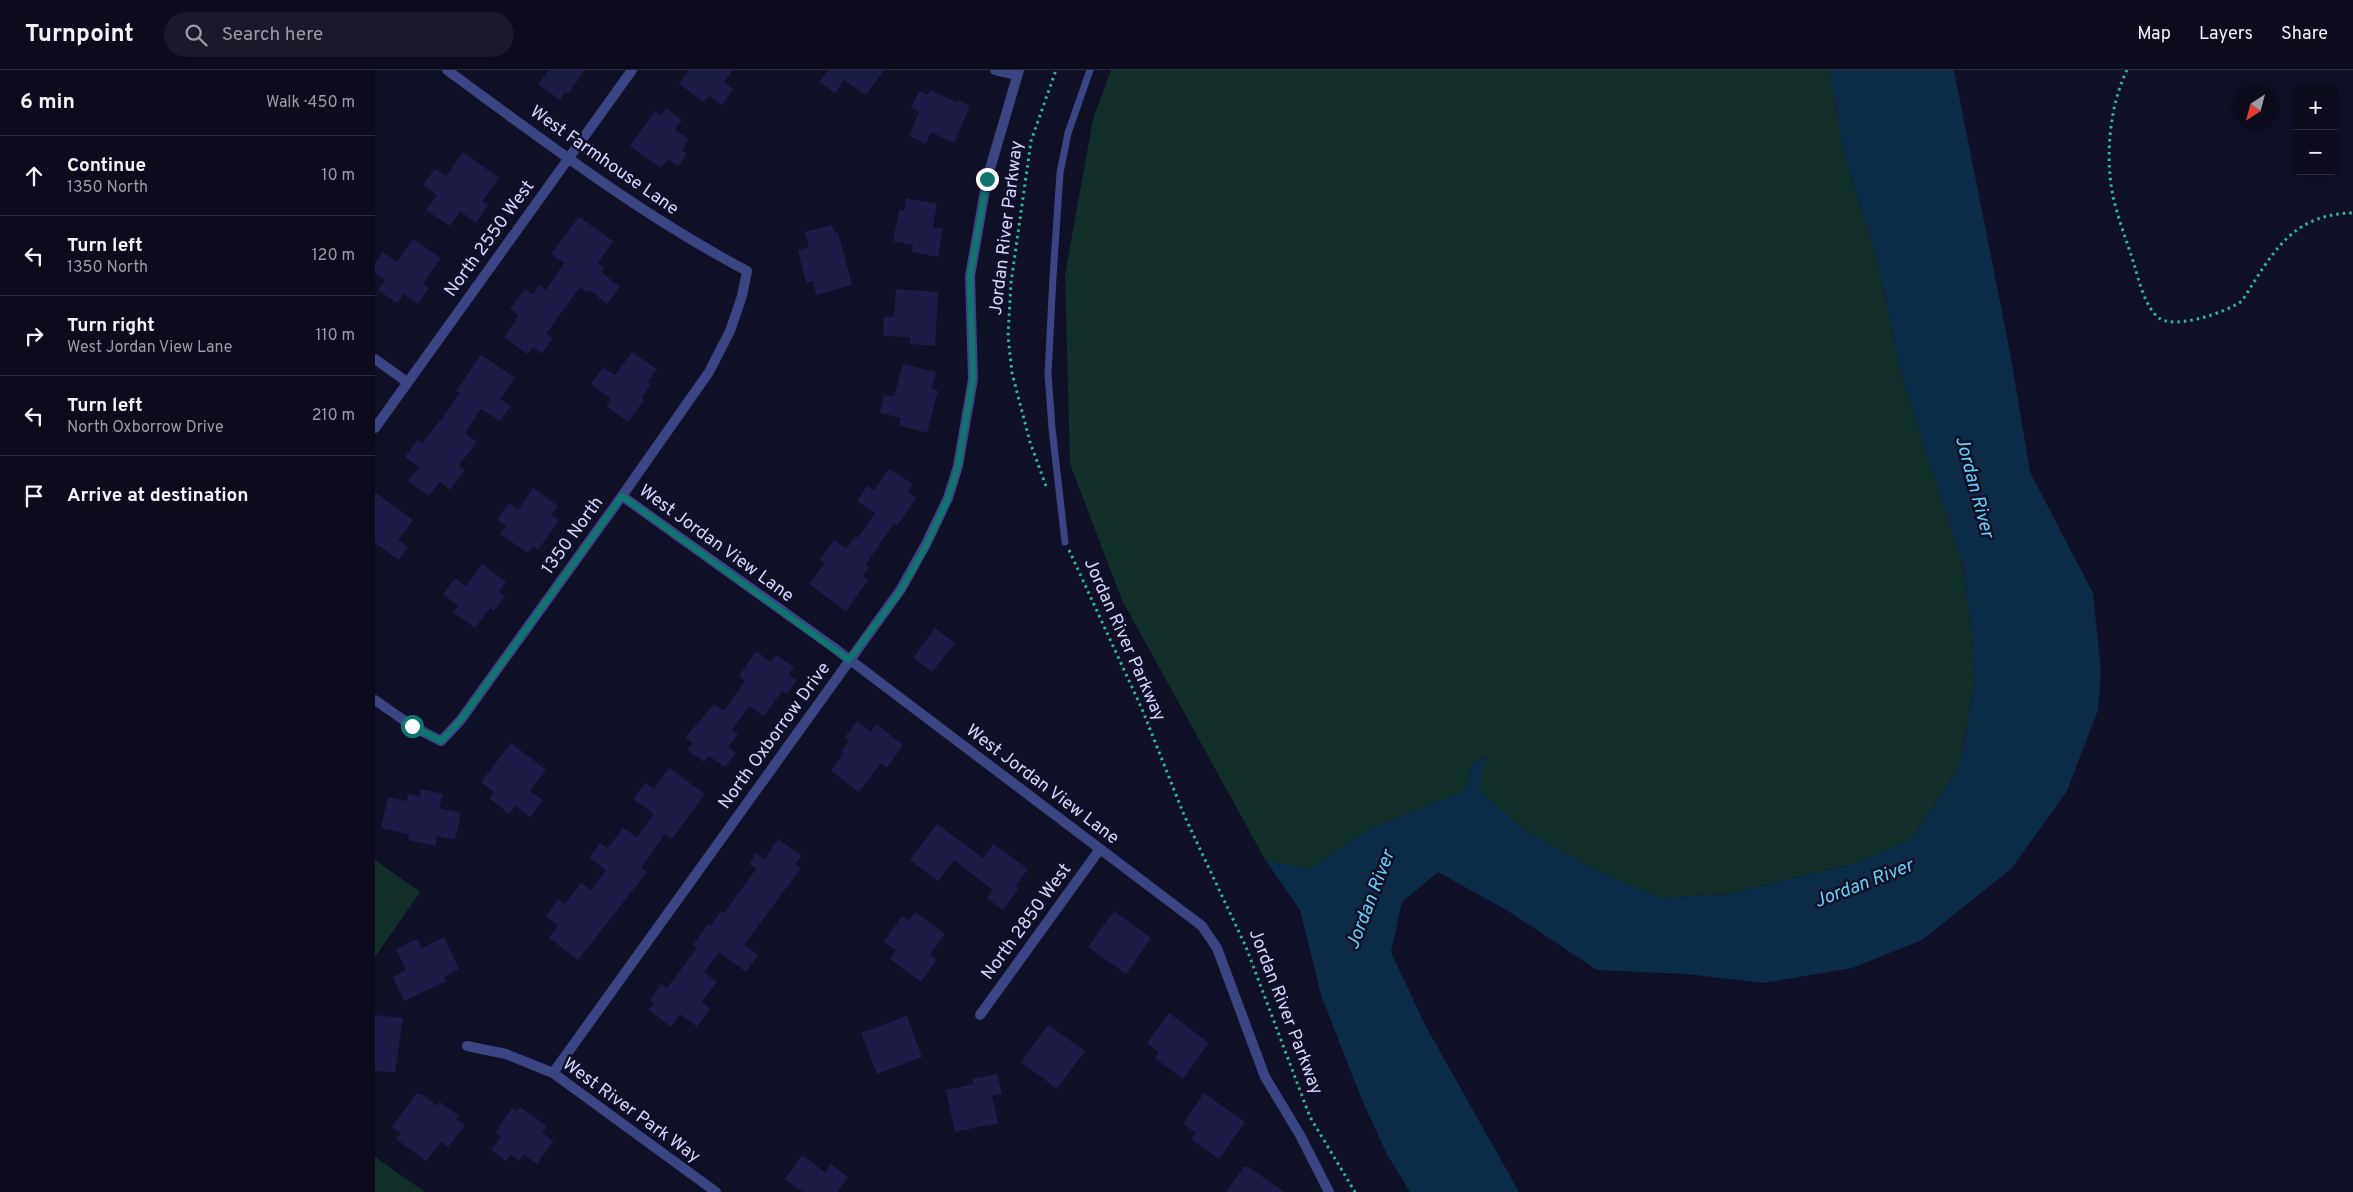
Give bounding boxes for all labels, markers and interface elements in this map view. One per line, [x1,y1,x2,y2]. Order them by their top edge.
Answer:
search box [164,12,514,57]
text: Turnpoint [25,20,134,50]
icon: search [182,21,210,49]
text: Search here [222,23,323,47]
text: Map [2137,23,2171,46]
text: Layers [2199,23,2253,46]
text: Share [2281,23,2328,46]
north arrow [2233,85,2278,130]
map controls [2293,85,2338,175]
button: + [2293,85,2338,130]
text: 6 min [20,89,75,116]
text: Walk · 450 m [266,93,355,113]
street label: West Farmhouse Lane [525,101,683,221]
button: − [2293,130,2338,175]
street label: Jordan River Parkway [985,139,1029,317]
text: Continue [67,154,146,178]
icon: ahead [20,162,48,190]
text: 10 m [321,166,355,186]
route end [976,168,999,191]
street label: North 2550 West [440,176,540,302]
text: 1350 North [67,178,148,198]
text: Turn left [67,234,143,258]
icon: left [20,242,48,270]
text: 120 m [312,246,355,266]
text: 1350 North [67,258,148,278]
text: Turn right [67,314,155,338]
icon: right [20,322,48,350]
text: 110 m [315,326,355,346]
text: West Jordan View Lane [67,338,232,358]
text: Turn left [67,394,143,418]
icon: left [20,402,48,430]
text: 210 m [312,406,355,426]
text: North Oxborrow Drive [67,418,224,438]
water label: Jordan River [1949,433,2000,542]
street label: West Jordan View Lane [634,480,798,608]
icon: arrive [20,482,48,510]
text: Arrive at destination [67,484,248,508]
street label: 1350 North [537,492,609,580]
street label: Jordan River Parkway [1078,555,1170,725]
street label: North Oxborrow Drive [714,658,836,814]
route start [401,715,424,738]
street label: West Jordan View Lane [961,720,1123,850]
water label: Jordan River [1341,845,1402,953]
water label: Jordan River [1811,853,1919,914]
street label: North 2850 West [977,859,1077,985]
street label: Jordan River Parkway [1243,926,1327,1098]
street label: West River Park Way [558,1053,704,1169]

